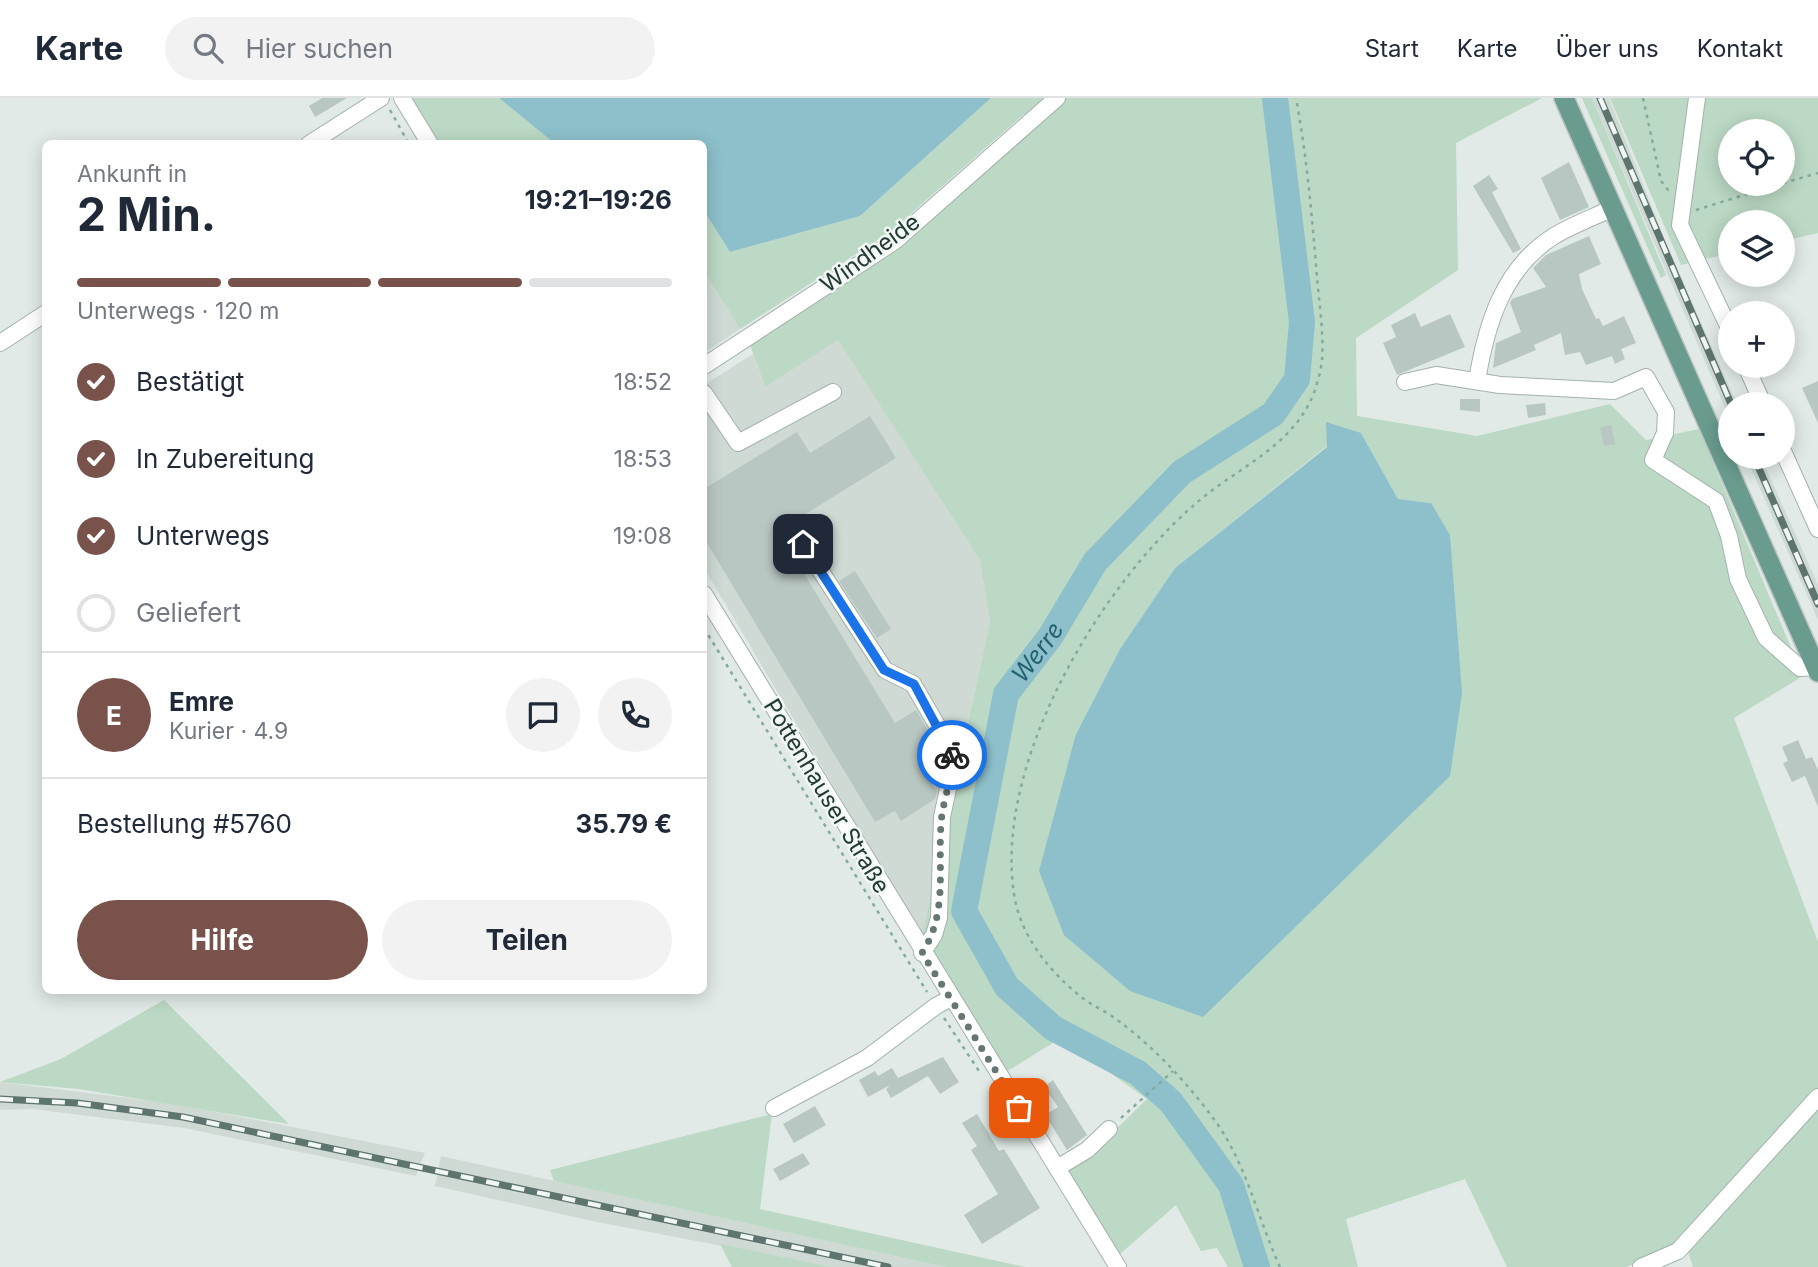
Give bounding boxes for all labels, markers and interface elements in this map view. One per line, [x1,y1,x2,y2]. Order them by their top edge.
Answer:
search box [165,17,655,80]
text: Karte [35,28,123,68]
icon: search [189,29,227,67]
text: Hier suchen [245,33,393,64]
text: Start [1365,34,1419,63]
text: Karte [1457,34,1517,63]
text: Über uns [1555,34,1659,63]
text: Kontakt [1697,34,1783,63]
map controls [1718,119,1795,469]
button: locate [1718,119,1795,196]
text: Ankunft in [77,160,187,188]
text: 19:21–19:26 [525,184,672,215]
text: 2 Min. [77,186,216,242]
street label: Windheide [815,208,925,298]
button: layers [1718,210,1795,287]
text: Unterwegs · 120 m [77,297,279,325]
button: + [1718,301,1795,378]
icon: check [77,363,115,401]
text: Bestätigt [136,366,244,397]
text: 18:52 [614,368,672,396]
button: − [1718,392,1795,469]
icon: check [77,440,115,478]
text: In Zubereitung [136,443,314,474]
text: 18:53 [614,445,672,473]
pin [773,514,833,574]
icon: check [77,517,115,555]
text: Unterwegs [136,520,270,551]
text: 19:08 [613,522,672,550]
icon: home [784,525,822,563]
text: Geliefert [136,597,241,628]
water label: Werre [1005,617,1069,688]
button: chat [506,678,580,752]
button: phone [598,678,672,752]
text: Emre [169,686,234,717]
street label: Pottenhauser Straße [758,694,896,898]
text: E [106,700,122,731]
text: Kurier · 4.9 [169,717,288,745]
courier [917,720,987,790]
icon: bike [933,736,971,774]
text: Bestellung #5760 [77,808,292,839]
text: 35.79 € [575,808,672,839]
button: Hilfe [77,900,368,980]
button: Teilen [382,900,672,980]
pin [989,1078,1049,1138]
icon: bag [1000,1089,1038,1127]

